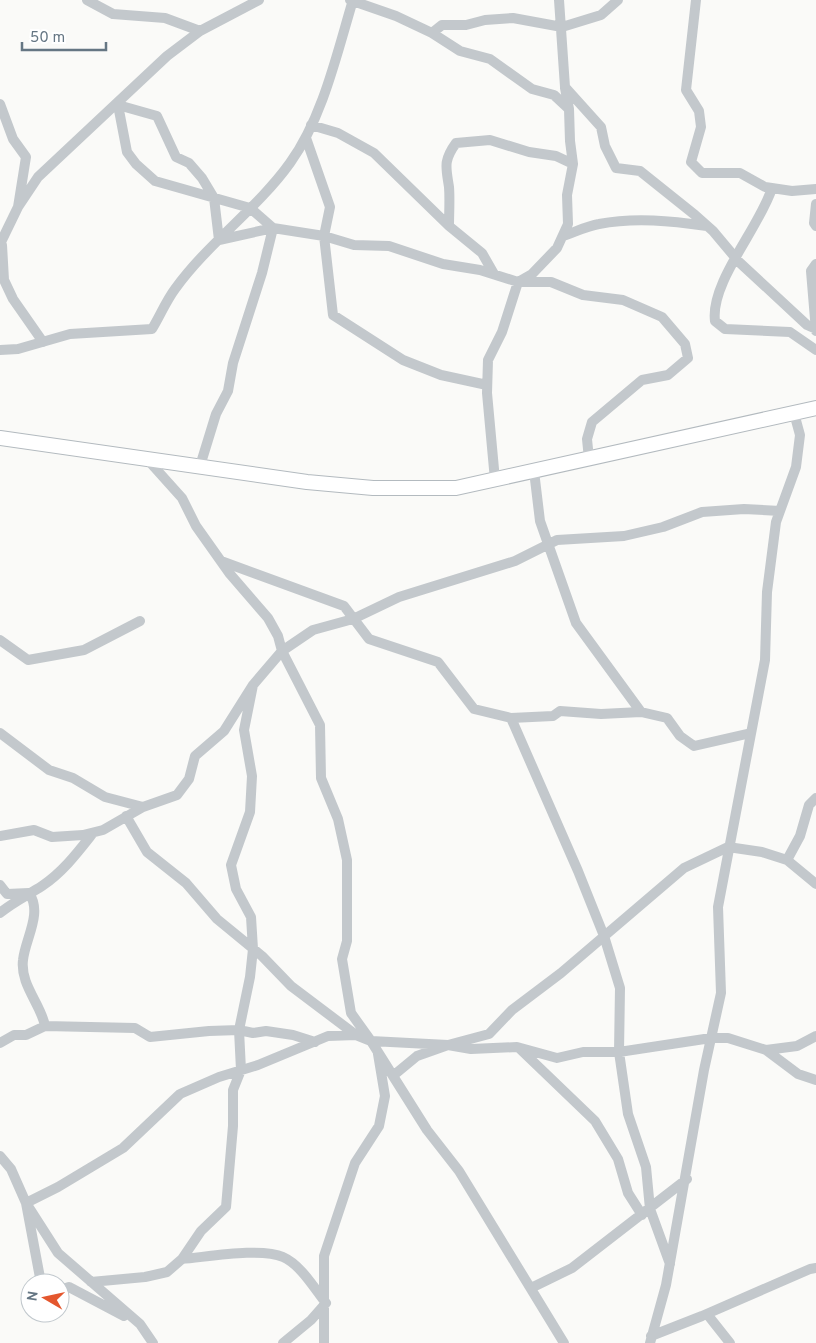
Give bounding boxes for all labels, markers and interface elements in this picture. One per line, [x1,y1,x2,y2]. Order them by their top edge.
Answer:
scale bar [22,20,106,52]
text: 50 m [30,29,65,48]
north arrow [20,1273,70,1323]
text: N [24,1290,43,1303]

